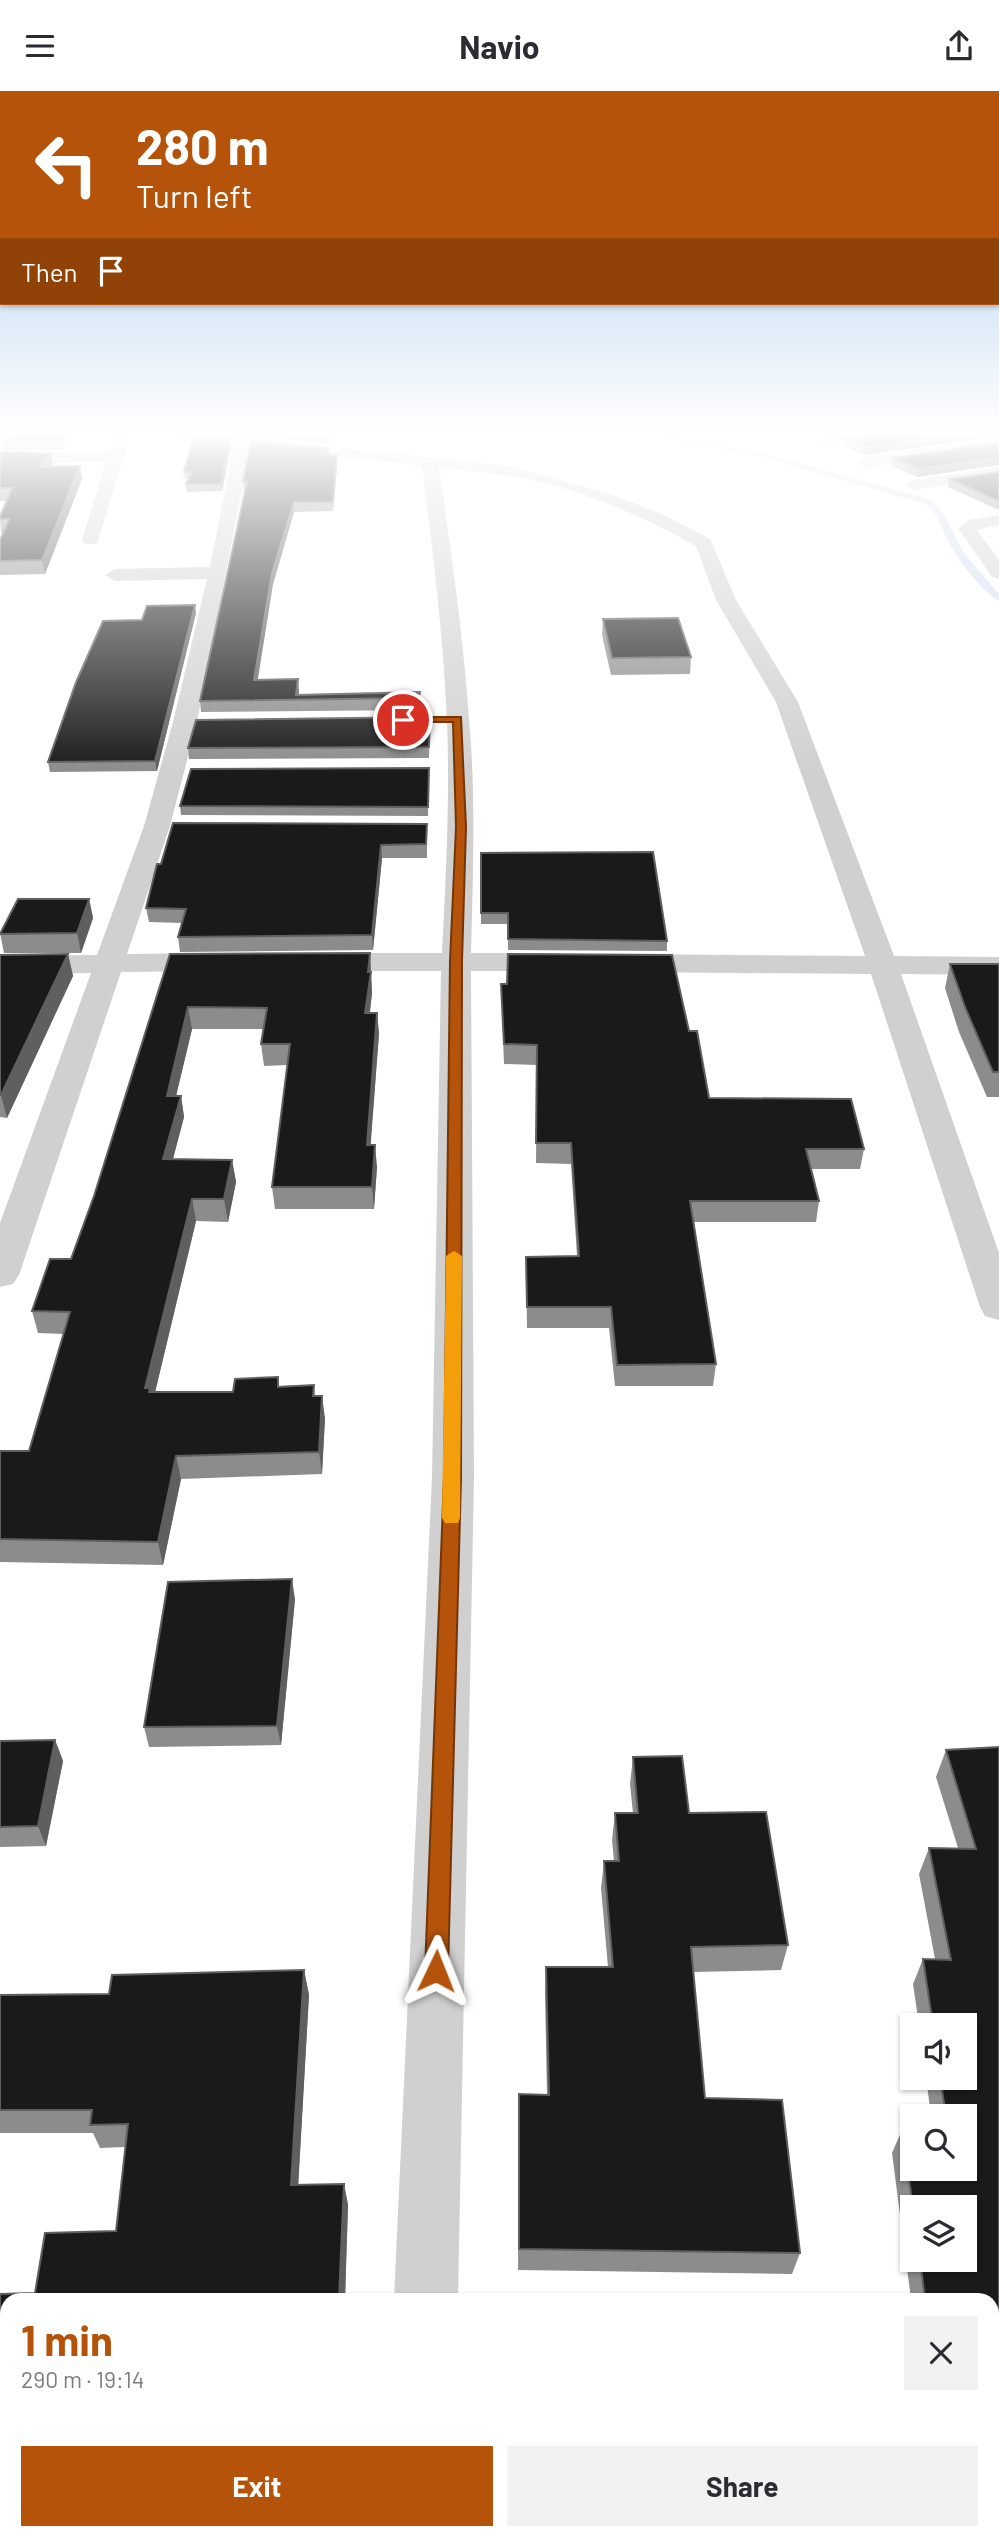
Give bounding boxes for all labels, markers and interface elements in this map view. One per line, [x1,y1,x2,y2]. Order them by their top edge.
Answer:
icon: menu [21,27,59,65]
text: Navio [459,27,540,65]
icon: share [940,27,978,65]
text: 280 m [136,116,269,175]
icon: left [21,119,112,210]
text: Turn left [136,176,253,214]
icon: arrive [92,252,130,290]
text: Then [21,256,78,287]
pin [373,690,433,750]
icon: arrive [384,701,422,739]
position arrow [399,1934,473,2008]
map controls [900,2013,977,2272]
button: sound [900,2013,977,2090]
button: search [900,2104,977,2181]
button: layers [900,2195,977,2272]
text: 1 min [21,2314,113,2364]
button: close [904,2316,978,2390]
text: 290 m · 19:14 [21,2365,145,2393]
button: Exit [21,2446,493,2526]
button: Share [507,2446,978,2526]

